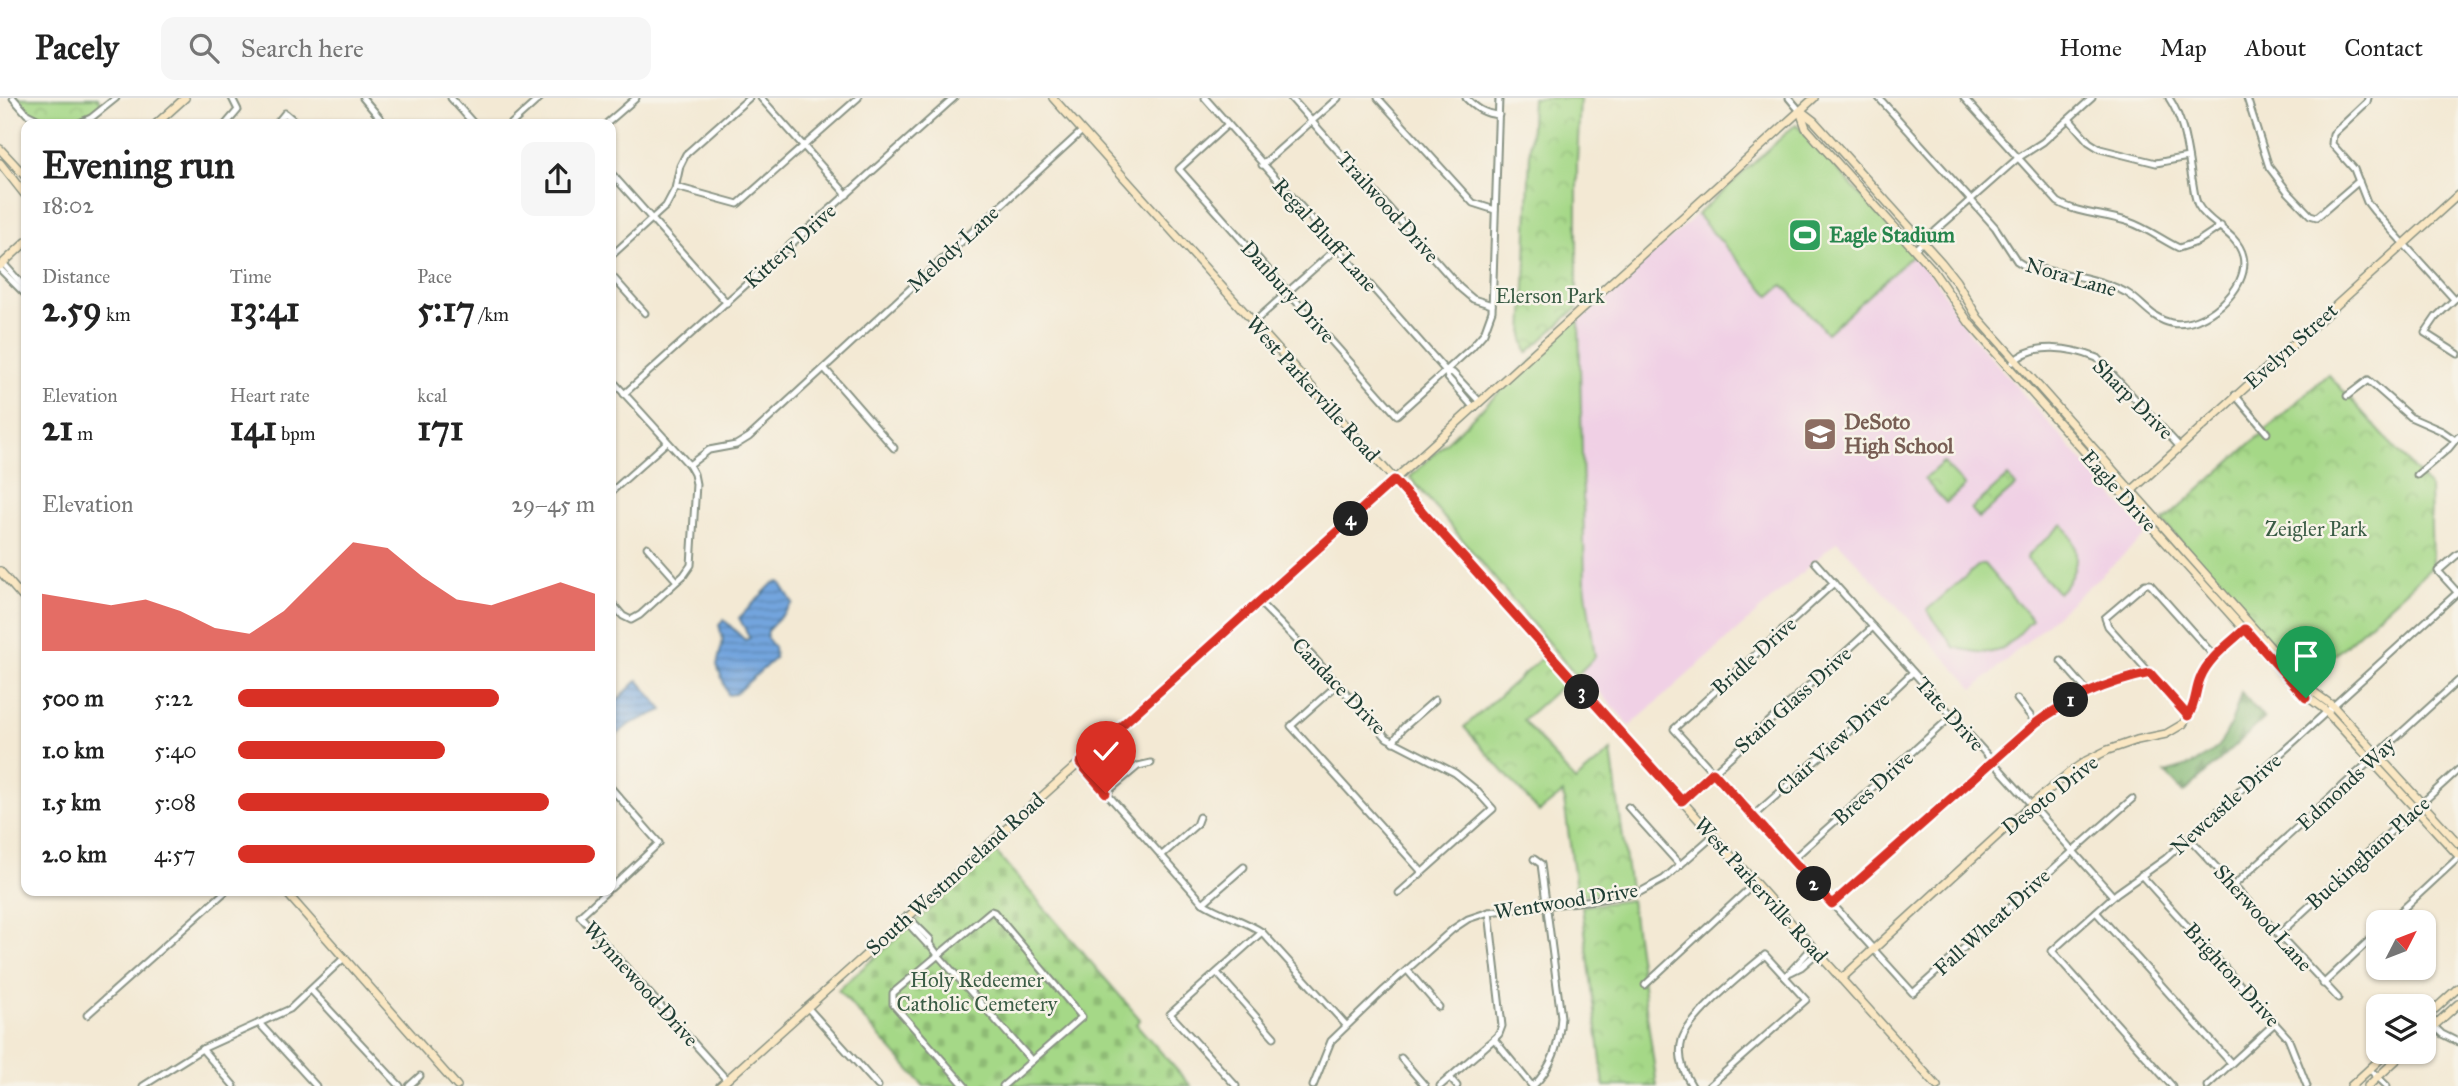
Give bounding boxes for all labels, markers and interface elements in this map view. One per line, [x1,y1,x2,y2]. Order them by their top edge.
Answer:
search box [161,17,651,80]
text: Pacely [35,28,119,68]
icon: search [185,29,223,67]
text: Search here [241,32,364,64]
text: Home [2059,33,2122,63]
text: Map [2160,33,2207,63]
text: About [2245,33,2306,63]
text: Contact [2344,33,2423,63]
text: Evening run [42,142,235,188]
button: share [521,142,595,216]
street label: Trailwood Drive [1331,146,1445,268]
street label: Regal Bluff Lane [1267,173,1383,298]
text: 18:02 [42,191,94,219]
street label: Kittery Drive [739,198,842,294]
street label: Melody Lane [902,200,1004,298]
sports icon: Eagle Stadium [1786,216,1824,254]
place label: Eagle Stadium [1829,222,1955,248]
street label: Danbury Drive [1235,235,1341,349]
street label: Nora Lane [2022,252,2120,303]
text: Distance [42,265,110,288]
text: Time [230,265,272,288]
text: Pace [417,265,452,288]
park label: Elerson Park [1495,283,1605,309]
text: 2.59 [42,288,102,331]
text: 13:41 [230,288,300,331]
text: 5:17 [417,288,475,331]
street label: Evelyn Street [2239,297,2343,395]
text: km [102,303,131,326]
text: /km [475,303,509,326]
street label: West Parkerville Road [1241,311,1386,468]
street label: Sharp Drive [2087,353,2179,445]
text: Elevation [42,384,117,407]
text: Heart rate [230,384,310,407]
text: kcal [417,384,447,407]
text: 21 [42,407,73,450]
text: 141 [230,407,277,450]
text: 171 [417,407,464,450]
place label: DeSoto High School [1844,409,1955,459]
school or university icon: DeSoto High School [1801,415,1839,453]
text: m [73,422,93,445]
text: bpm [277,422,316,445]
street label: Eagle Drive [2076,445,2163,537]
text: Elevation [42,490,133,518]
text: 29–45 m [511,490,595,518]
pin: 4 [1334,502,1368,536]
text: 4 [1345,507,1356,530]
park label: Zeigler Park [2265,516,2367,542]
street label: Bridle Drive [1706,611,1802,701]
pin [2276,626,2336,698]
street label: Candace Drive [1286,632,1392,740]
icon: arrive [2287,637,2325,675]
street label: Stain Glass Drive [1729,641,1857,759]
street label: Tate Drive [1910,671,1990,757]
pin: 3 [1564,674,1600,710]
text: 3 [1578,680,1585,703]
pin: 1 [2054,682,2088,718]
text: 500 m [42,684,104,712]
text: 5:22 [154,684,193,712]
street label: Clair View Drive [1771,686,1895,801]
text: 1 [2067,688,2074,711]
pin [1076,721,1136,793]
street label: Edmonds Way [2291,731,2402,836]
icon: check [1087,732,1125,770]
text: 1.0 km [42,736,104,764]
text: 5:40 [154,736,197,764]
street label: Brees Drive [1827,745,1919,831]
street label: Newcastle Drive [2165,747,2287,861]
street label: Desoto Drive [1997,749,2104,841]
street label: South Westmoreland Road [860,787,1050,961]
text: 1.5 km [42,788,101,816]
text: 5:08 [154,788,196,816]
street label: Buckingham Place [2301,790,2435,915]
street label: West Parkerville Road [1689,812,1834,969]
text: 2.0 km [42,840,107,868]
text: 4:57 [154,840,196,868]
street label: Sherwood Lane [2208,859,2318,977]
street label: Fall Wheat Drive [1928,863,2056,981]
pin: 2 [1797,866,1832,902]
text: 2 [1809,872,1818,895]
street label: Wentwood Drive [1492,877,1640,925]
north arrow [2366,910,2436,980]
map controls [2366,910,2436,1064]
street label: Wynnewood Drive [578,916,704,1052]
street label: Brighton Drive [2178,917,2286,1033]
park label: Holy Redeemer Catholic Cemetery [897,967,1059,1017]
button: layers [2366,994,2436,1064]

